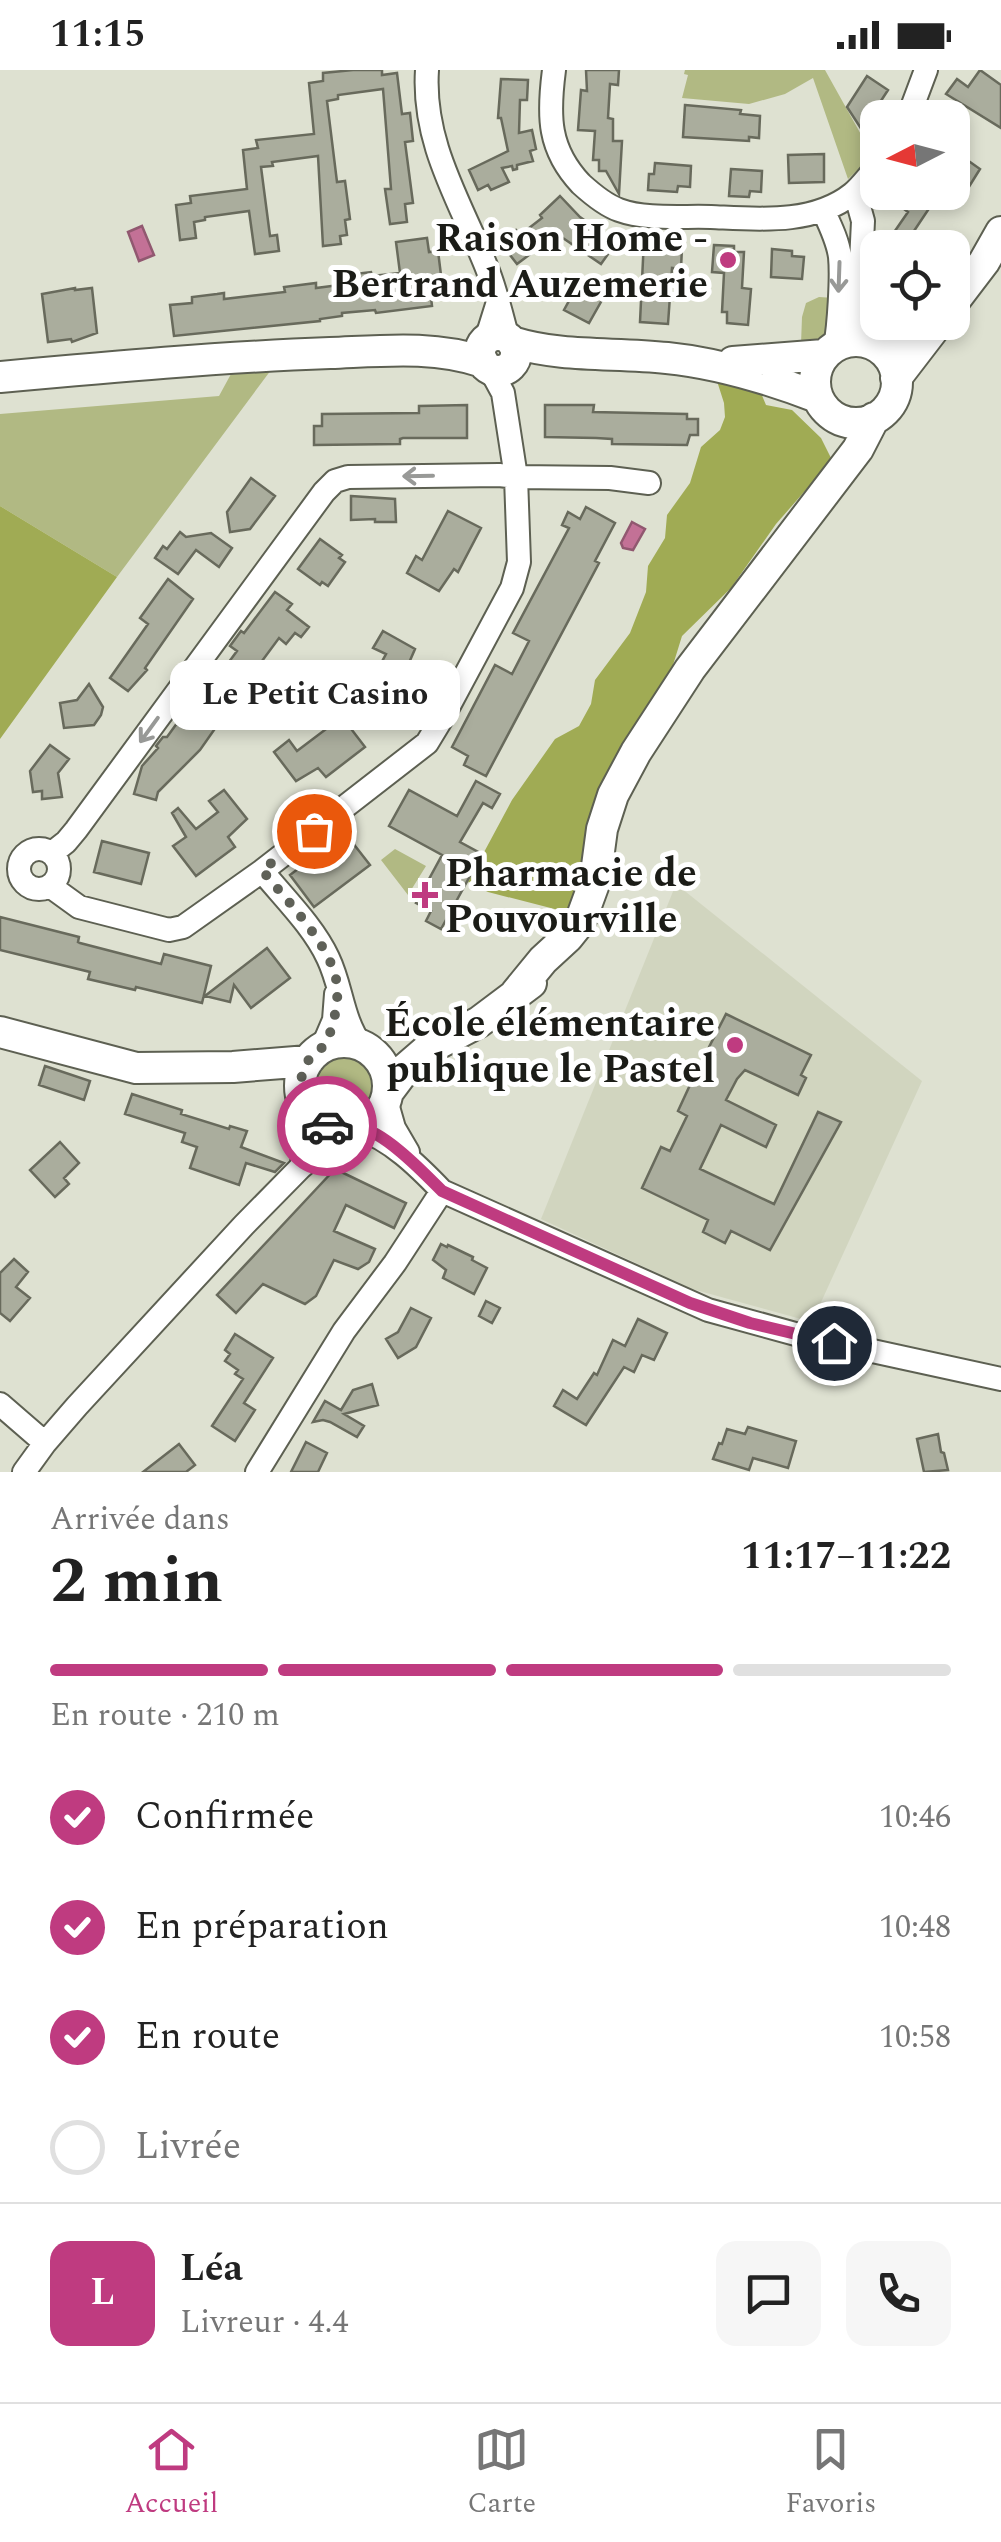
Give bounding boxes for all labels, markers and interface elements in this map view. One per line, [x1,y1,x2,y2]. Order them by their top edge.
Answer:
text: 11:15 [50,6,145,64]
north arrow [860,100,970,210]
map controls [860,100,970,340]
place label: Raison Home - Bertrand Auzemerie [332,209,708,316]
button: locate [860,230,970,340]
marker: Raison Home - Bertrand Auzemerie [717,249,739,271]
one-way arrow [830,261,849,293]
one-way arrow [403,466,436,486]
callout: Le Petit Casino [169,661,459,731]
text: Le Petit Casino [202,670,428,719]
one-way arrow [139,716,160,743]
pin [272,789,357,874]
icon: bag [287,804,342,859]
place label: Pharmacie de Pouvourville [445,844,697,951]
marker: Pharmacie de Pouvourville [414,884,436,906]
place label: École élémentaire publique le Pastel [384,994,715,1101]
marker: École élémentaire publique le Pastel [724,1034,746,1056]
courier [277,1076,377,1176]
icon: car [300,1099,355,1154]
pin [792,1301,877,1386]
icon: home [807,1316,862,1371]
text: Arrivée dans [50,1495,230,1544]
text: 11:17–11:22 [741,1528,951,1586]
text: 2 min [50,1532,223,1631]
text: En route · 210 m [50,1691,280,1740]
text: Confirmée [135,1788,314,1846]
icon: check [50,1790,105,1845]
text: 10:46 [879,1793,951,1842]
text: En préparation [135,1898,389,1956]
icon: check [50,1900,105,1955]
text: 10:48 [879,1903,951,1952]
text: En route [135,2008,280,2066]
icon: check [50,2010,105,2065]
text: 10:58 [879,2013,951,2062]
text: Livrée [135,2118,241,2176]
text: Léa [180,2240,243,2298]
button: chat [716,2241,821,2346]
button: phone [846,2241,951,2346]
text: L [90,2264,115,2322]
text: Livreur · 4.4 [180,2298,348,2347]
tab: Accueil [125,2422,218,2525]
tab: Carte [468,2422,536,2525]
tab: Favoris [785,2422,876,2525]

